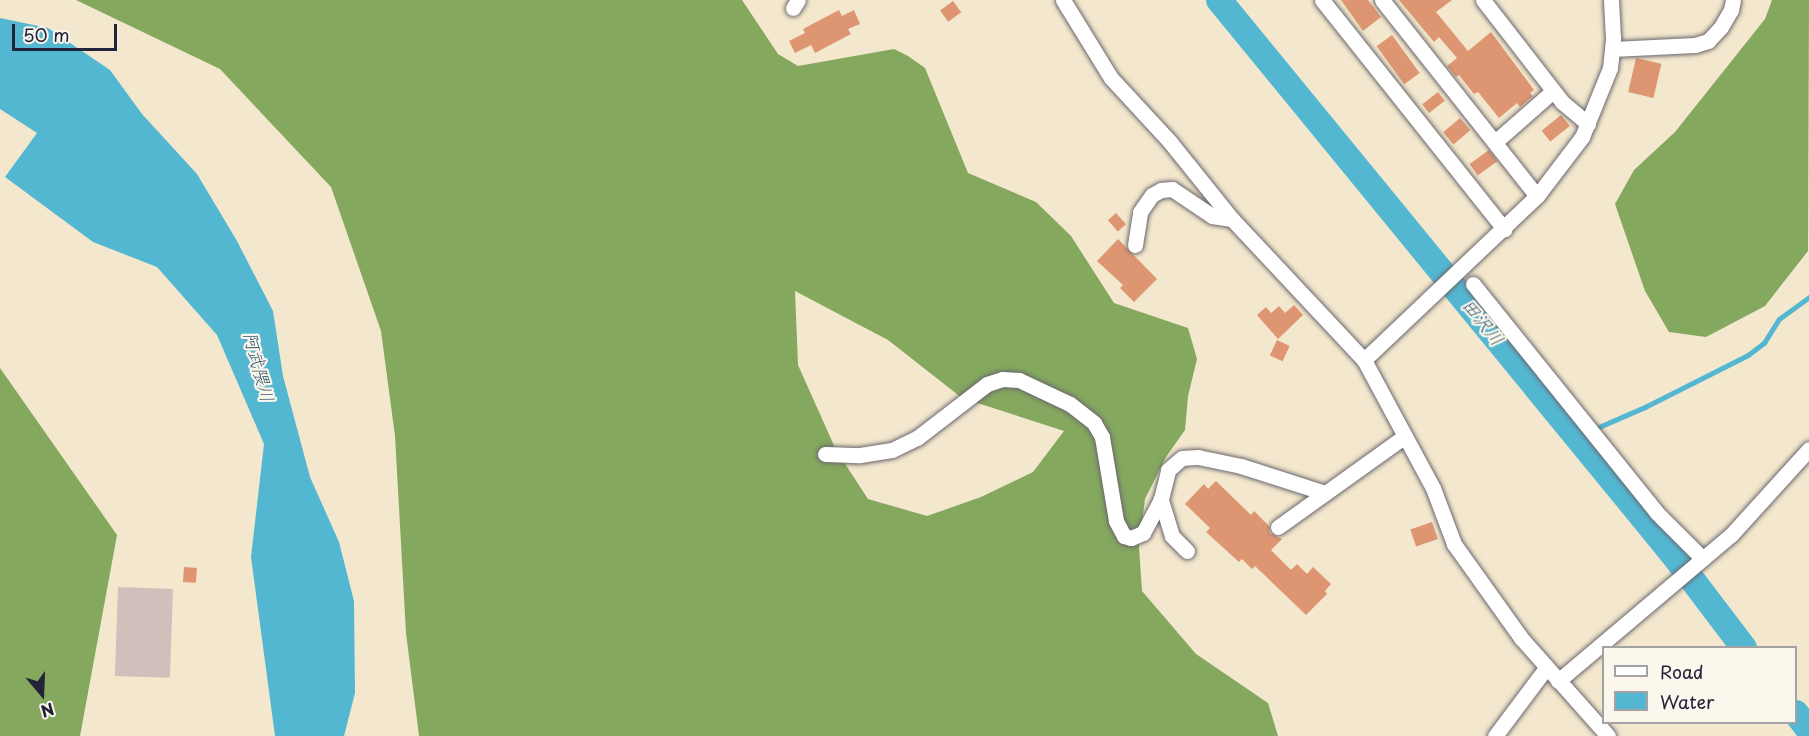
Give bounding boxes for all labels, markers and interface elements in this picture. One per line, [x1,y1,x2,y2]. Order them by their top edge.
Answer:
scale bar [15,12,120,50]
text: 50 m [23,21,70,48]
water label: 田沢川 [1458,294,1508,350]
water label: 阿武隈川 [239,329,279,405]
legend [1602,646,1797,724]
text: Road [1660,658,1704,685]
north arrow [12,664,72,724]
text: Water [1660,688,1714,715]
text: N [38,698,58,724]

